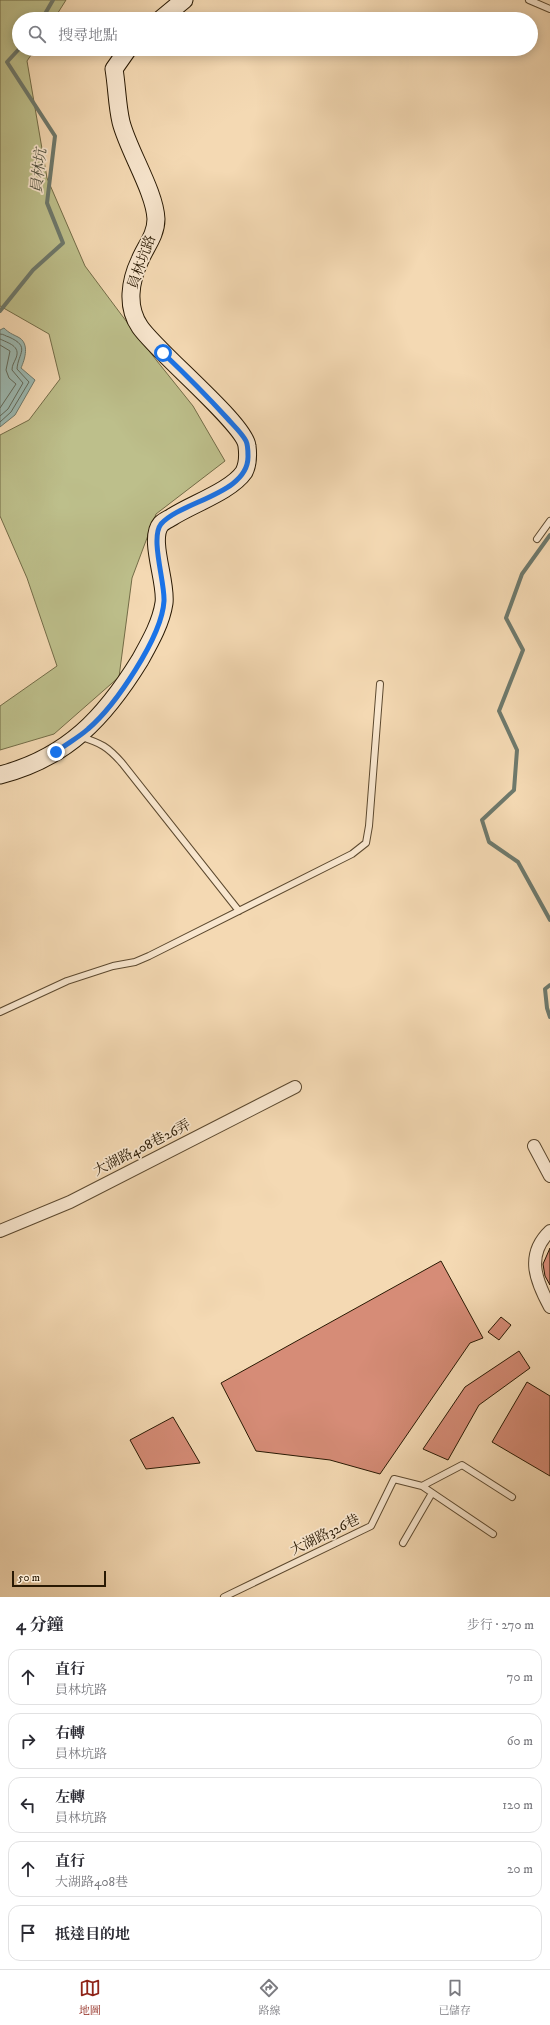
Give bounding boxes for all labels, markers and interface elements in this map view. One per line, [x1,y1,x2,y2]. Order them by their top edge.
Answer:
search box [12,12,538,56]
icon: search [26,23,48,45]
text: 搜尋地點 [58,26,118,45]
water label: 員林坑 [27,146,51,194]
street label: 員林坑路 [124,233,160,291]
route start [154,344,172,362]
route end [47,743,65,761]
street label: 大湖路408巷26弄 [90,1116,194,1180]
street label: 大湖路326巷 [287,1510,363,1560]
scale bar [12,1569,106,1588]
text: 50 m [18,1571,40,1585]
text: 4 分鐘 [16,1614,63,1636]
text: 步行 · 270 m [467,1617,534,1633]
text: 直行 [55,1660,85,1679]
icon: ahead [17,1666,39,1688]
text: 70 m [507,1669,533,1685]
text: 員林坑路 [55,1682,107,1698]
text: 右轉 [55,1724,85,1743]
icon: right [17,1730,39,1752]
text: 60 m [507,1733,533,1749]
text: 員林坑路 [55,1746,107,1762]
text: 左轉 [55,1788,85,1807]
icon: left [17,1794,39,1816]
text: 120 m [502,1797,533,1813]
text: 員林坑路 [55,1810,107,1826]
text: 直行 [55,1852,85,1871]
icon: ahead [17,1858,39,1880]
text: 20 m [507,1861,533,1877]
text: 大湖路408巷 [55,1874,128,1890]
icon: arrive [17,1922,39,1944]
text: 抵達目的地 [55,1925,130,1944]
tab: 地圖 [79,1977,101,2018]
tab: 路線 [258,1977,280,2018]
tab: 已儲存 [438,1977,471,2018]

